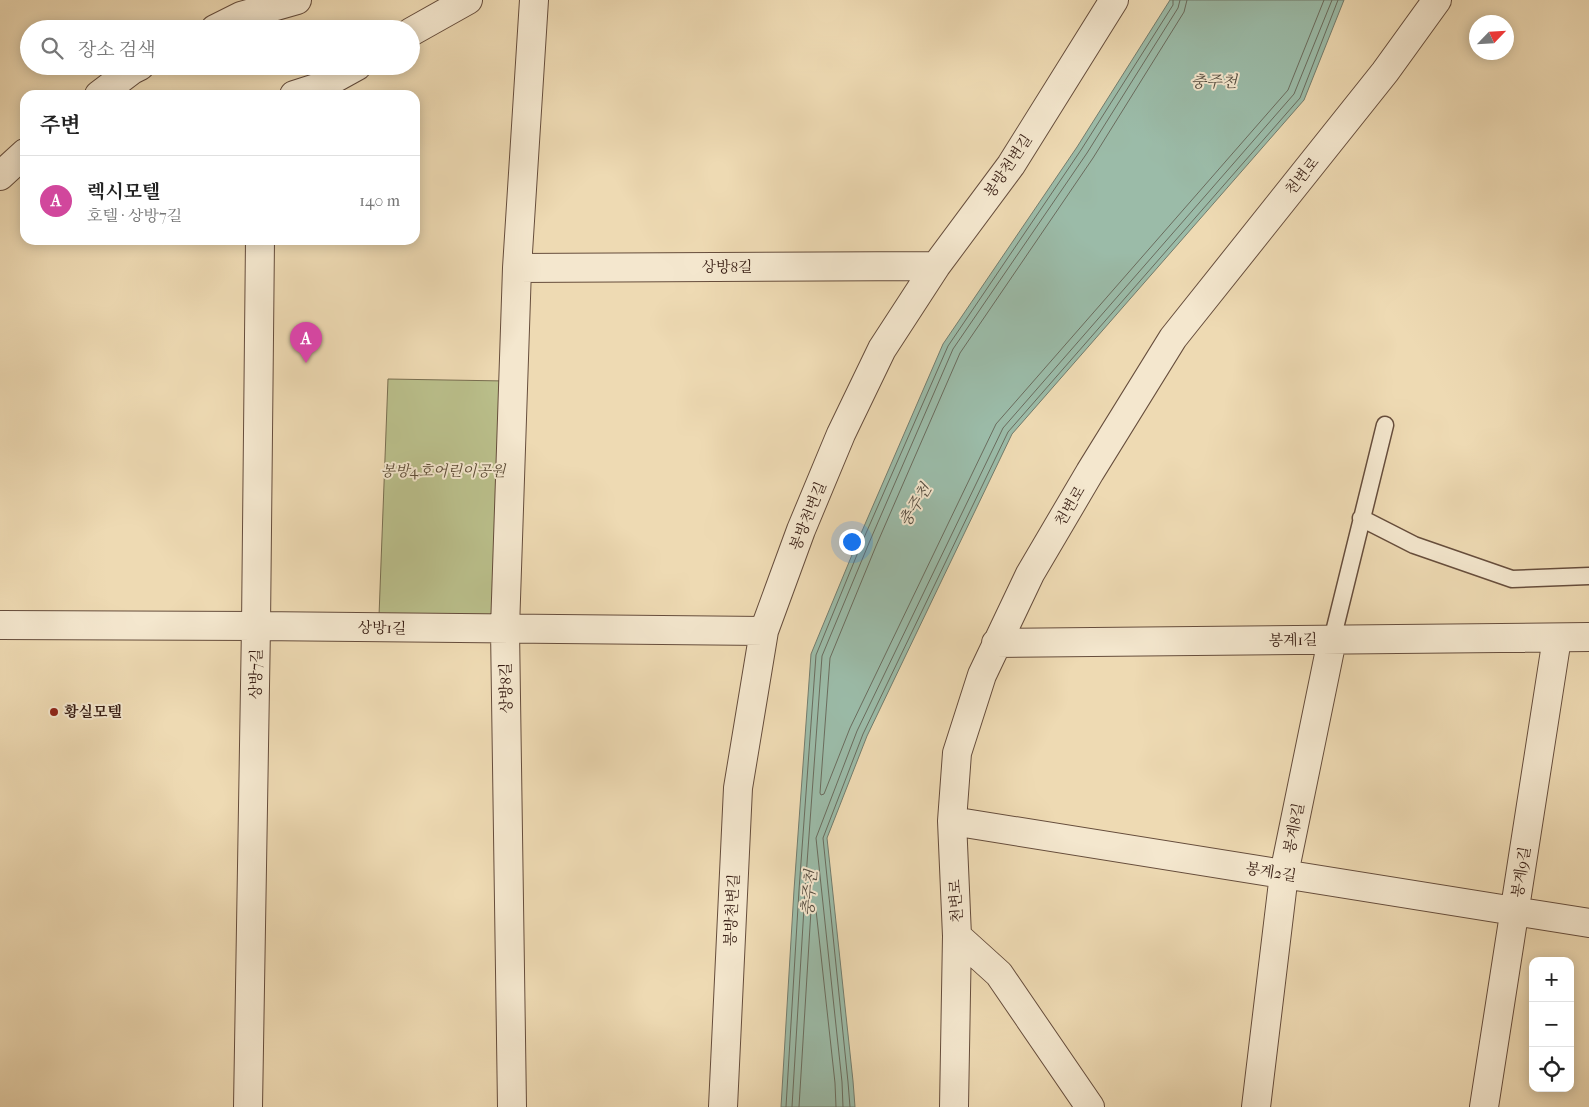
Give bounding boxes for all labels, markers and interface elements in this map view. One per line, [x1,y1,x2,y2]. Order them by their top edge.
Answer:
north arrow [1469,15,1514,60]
search box [20,20,420,75]
icon: search [38,34,66,62]
text: 장소 검색 [78,39,156,61]
water label: 충주천 [1191,72,1239,91]
text: 주변 [40,113,81,137]
street label: 봉방천변길 [980,131,1036,201]
street label: 천변로 [1281,153,1323,199]
text: 렉시모텔 [87,181,160,203]
text: A [51,191,61,210]
text: 140 m [359,191,400,210]
text: 호텔 · 상방7길 [87,206,182,225]
street label: 상방8길 [701,258,753,276]
pin: A [290,322,322,363]
park label: 봉방4호어린이공원 [381,462,507,480]
street label: 봉방천변길 [786,479,830,553]
water label: 충주천 [895,479,936,530]
street label: 천변로 [1051,482,1089,529]
your location [839,529,865,555]
street label: 상방1길 [357,619,407,637]
street label: 봉계1길 [1268,631,1318,649]
street label: 상방7길 [247,648,265,700]
street label: 상방8길 [497,662,515,714]
place label: 황실모텔 [64,703,122,721]
marker: 황실모텔 [48,706,60,718]
street label: 봉계8길 [1280,801,1308,855]
street label: 봉계9길 [1508,845,1534,899]
street label: 봉계2길 [1244,859,1298,885]
water label: 충주천 [798,868,821,917]
street label: 봉방천변길 [721,873,743,947]
street label: 천변로 [946,878,966,923]
map controls [1529,957,1574,1092]
button: + [1529,957,1574,1002]
button: − [1529,1002,1574,1047]
button: locate [1529,1047,1574,1092]

